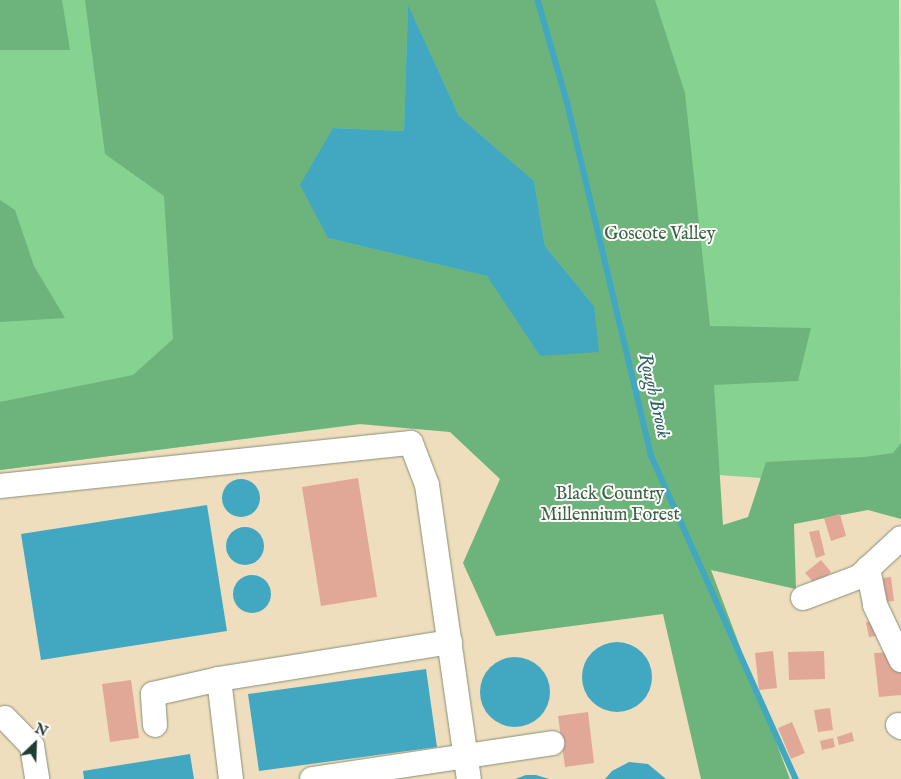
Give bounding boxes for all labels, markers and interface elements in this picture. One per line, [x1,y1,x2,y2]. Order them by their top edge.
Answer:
park label: Goscote Valley [604,224,716,246]
water label: Rough Brook [632,351,674,441]
park label: Black Country Millennium Forest [540,485,680,528]
north arrow [10,719,60,769]
text: N [32,720,50,741]

